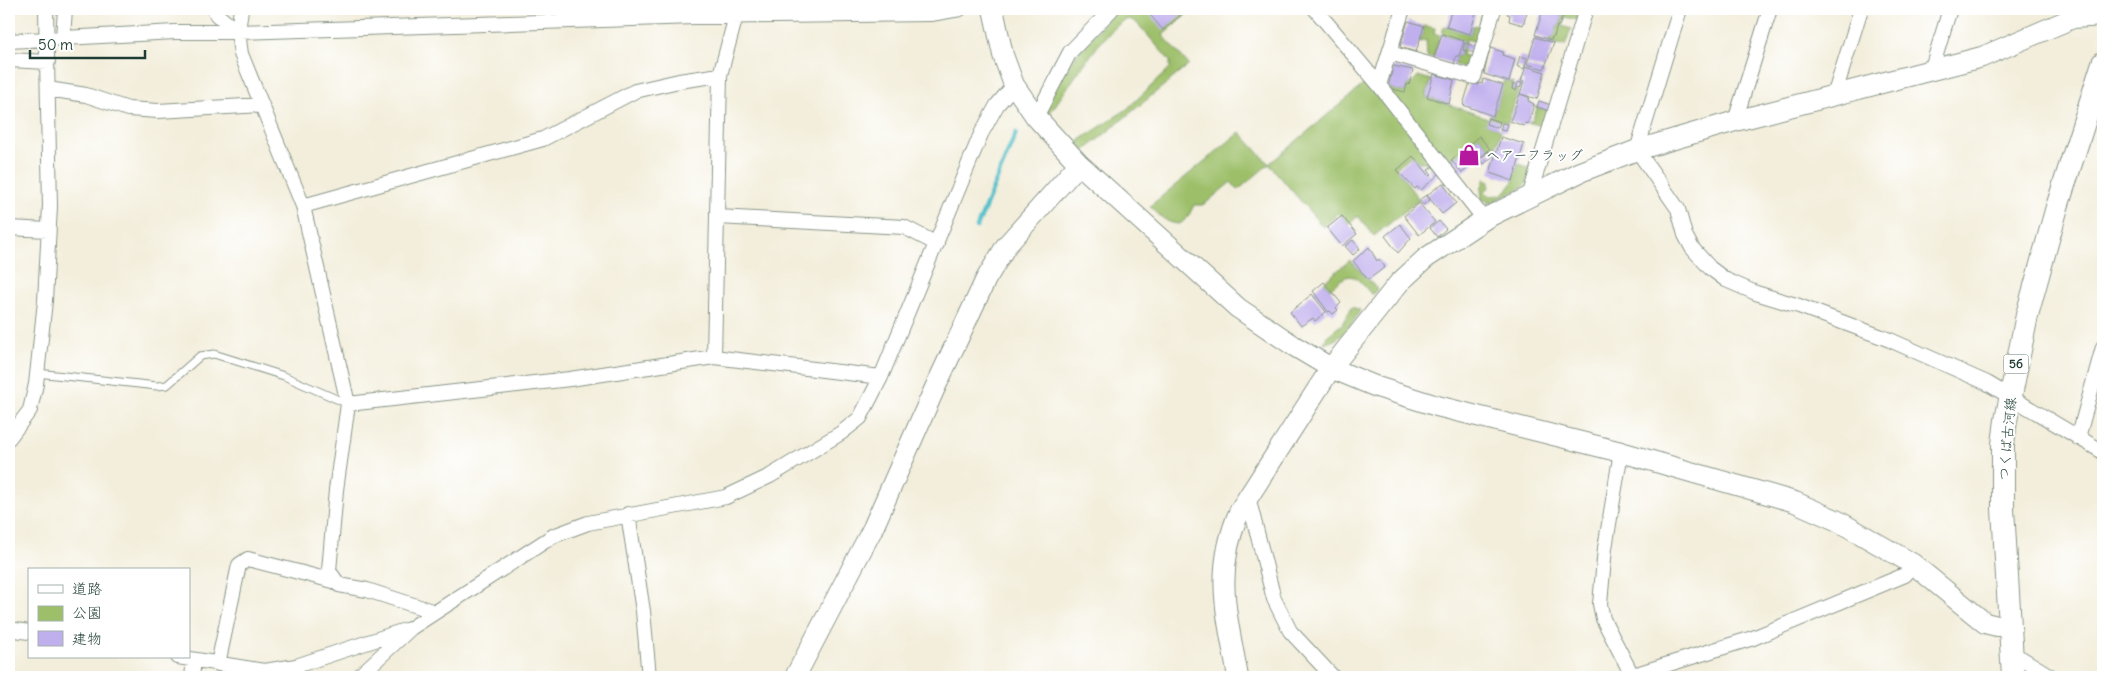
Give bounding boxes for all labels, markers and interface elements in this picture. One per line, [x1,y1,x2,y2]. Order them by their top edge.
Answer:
scale bar [30,28,145,60]
text: 50 m [38,35,73,54]
shop icon: ヘアーフラッグ [1456,142,1482,168]
place label: ヘアーフラッグ [1486,146,1583,164]
road number: 56 [2004,354,2028,374]
street label: つくば古河線 [1994,396,2020,482]
legend [28,568,190,658]
text: 道路 [72,579,102,598]
text: 公園 [72,603,102,622]
text: 建物 [72,629,102,648]

